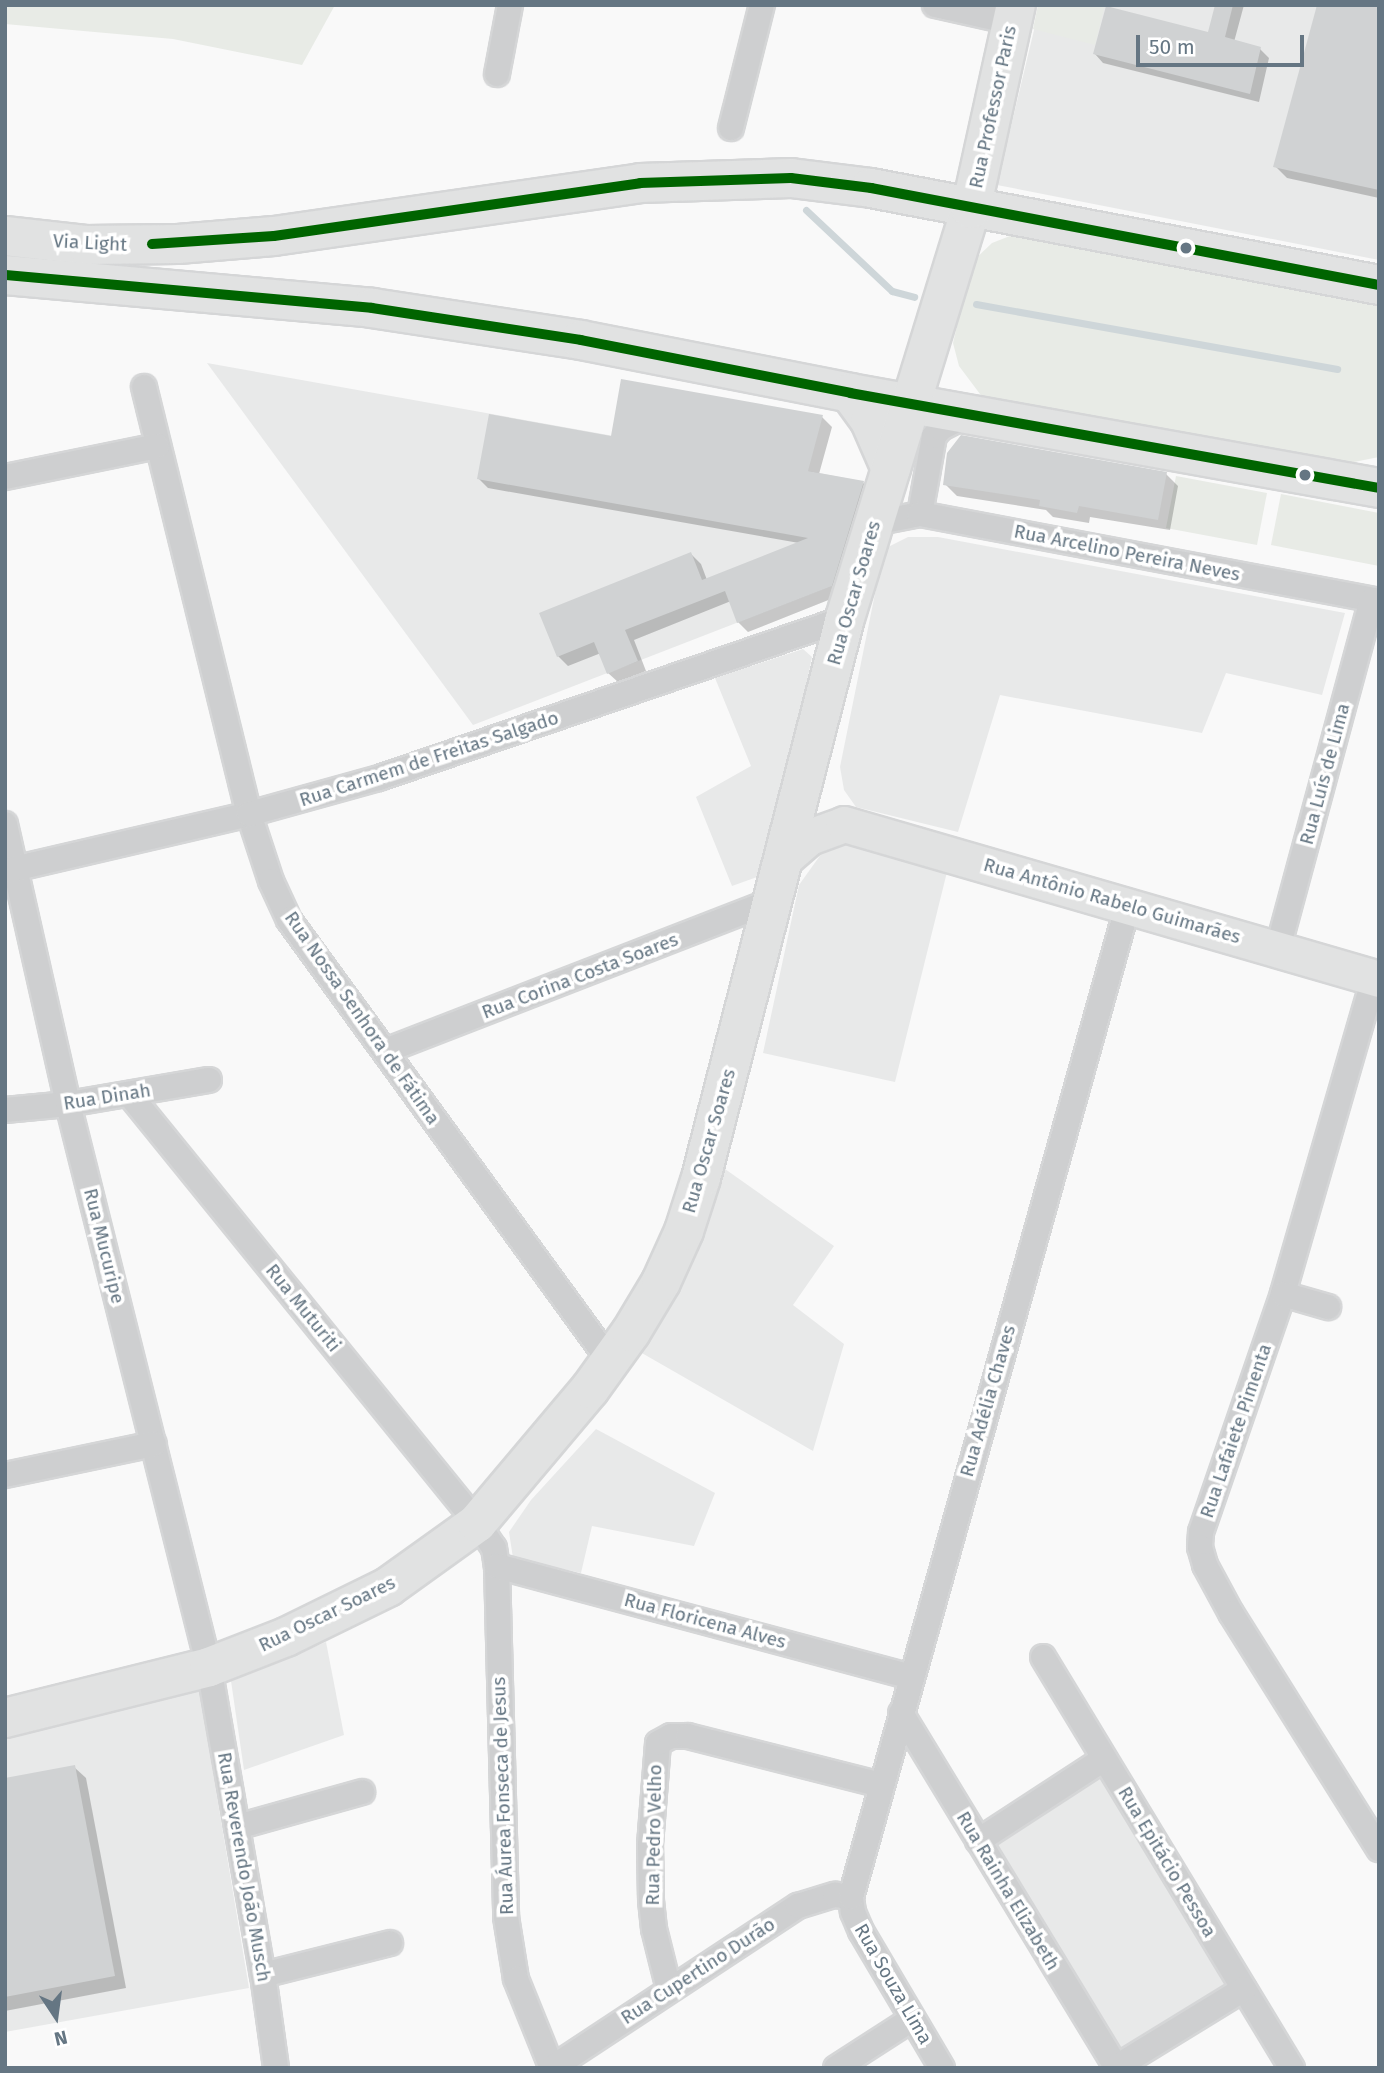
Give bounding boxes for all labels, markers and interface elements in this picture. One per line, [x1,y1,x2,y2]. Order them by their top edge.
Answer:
scale bar [1139,21,1307,65]
street label: Rua Professor Paris [965,23,1021,191]
text: 50 m [1149,34,1195,60]
street label: Via Light [52,230,128,256]
unlabelled marker [1179,241,1193,255]
unlabelled marker [1298,468,1312,482]
street label: Rua Oscar Soares [822,518,886,668]
street label: Rua Arcelino Pereira Neves [1012,520,1242,586]
street label: Rua Luís de Lima [1295,701,1355,847]
street label: Rua Carmem de Freitas Salgado [297,706,561,812]
street label: Rua Antônio Rabelo Guimarães [981,853,1243,949]
street label: Rua Nossa Senhora de Fátima [280,907,444,1129]
street label: Rua Corina Costa Soares [479,928,681,1024]
street label: Rua Oscar Soares [677,1066,741,1216]
street label: Rua Dinah [62,1079,152,1115]
street label: Rua Mucuripe [79,1186,129,1306]
street label: Rua Muturiti [261,1259,345,1357]
street label: Rua Adélia Chaves [955,1322,1021,1480]
street label: Rua Lafaiete Pimenta [1195,1341,1277,1521]
street label: Rua Oscar Soares [255,1571,399,1657]
street label: Rua Floricena Alves [622,1588,788,1654]
street label: Rua Áurea Fonseca de Jesus [487,1677,519,1915]
street label: Rua Reverendo João Musch [213,1750,275,1984]
street label: Rua Pedro Velho [641,1764,667,1906]
street label: Rua Epitácio Pessoa [1113,1782,1221,1942]
street label: Rua Rainha Elizabeth [951,1807,1065,1975]
street label: Rua Cupertino Durão [617,1913,779,2029]
street label: Rua Souza Lima [849,1920,937,2048]
north arrow [21,1982,91,2052]
text: N [52,2025,70,2051]

